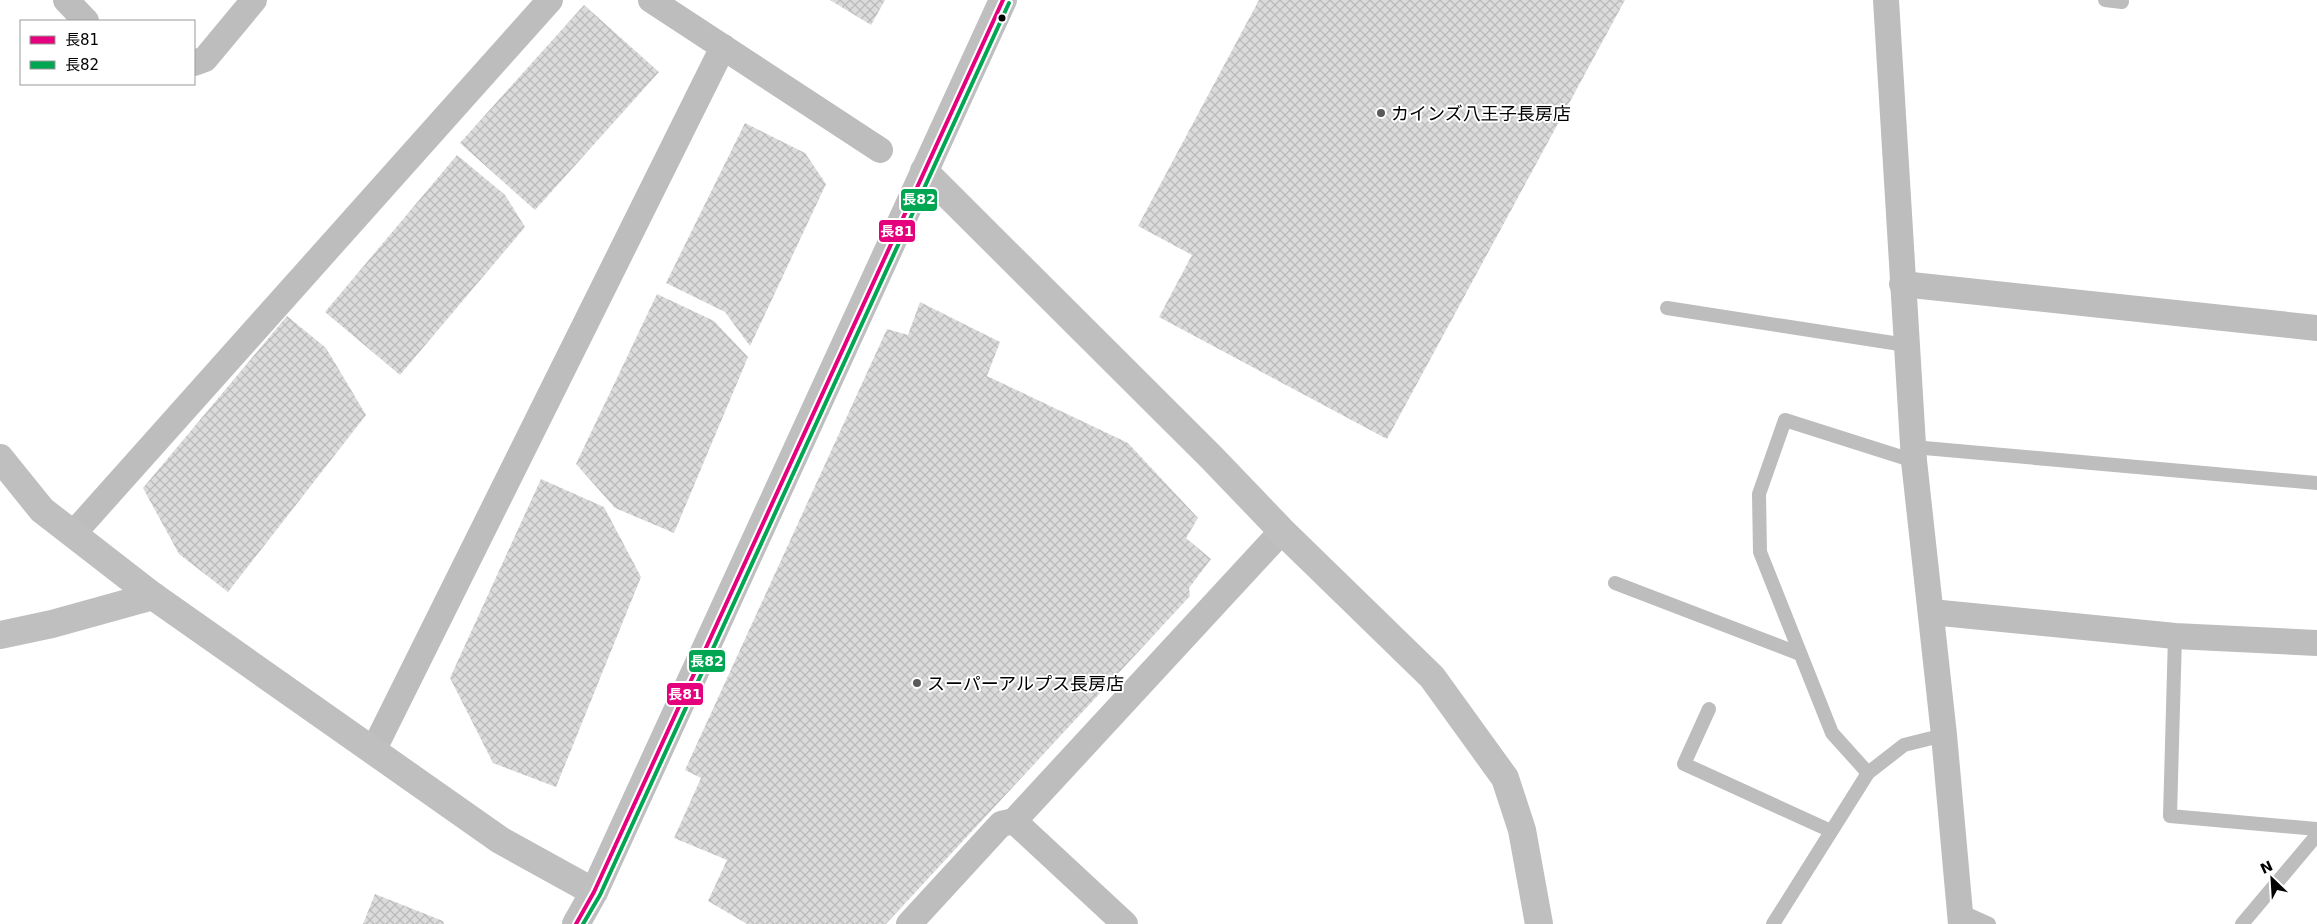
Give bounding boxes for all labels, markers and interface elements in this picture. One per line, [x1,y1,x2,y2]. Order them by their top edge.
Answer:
unlabelled marker [997,13,1007,23]
legend [20,20,195,85]
text: 長81 [65,31,99,49]
text: 長82 [65,56,99,74]
place label: カインズ八王子長房店 [1391,103,1571,124]
marker: カインズ八王子長房店 [1375,107,1387,119]
line badge: 長82 [900,188,938,212]
text: 長82 [902,191,936,207]
line badge: 長81 [878,219,916,243]
text: 長81 [880,223,914,239]
line badge: 長82 [688,649,726,673]
text: 長82 [690,653,724,669]
place label: スーパーアルプス長房店 [927,673,1124,694]
marker: スーパーアルプス長房店 [911,677,923,689]
line badge: 長81 [666,682,704,706]
text: 長81 [668,686,702,702]
north arrow [2247,854,2297,904]
text: N [2258,857,2275,877]

